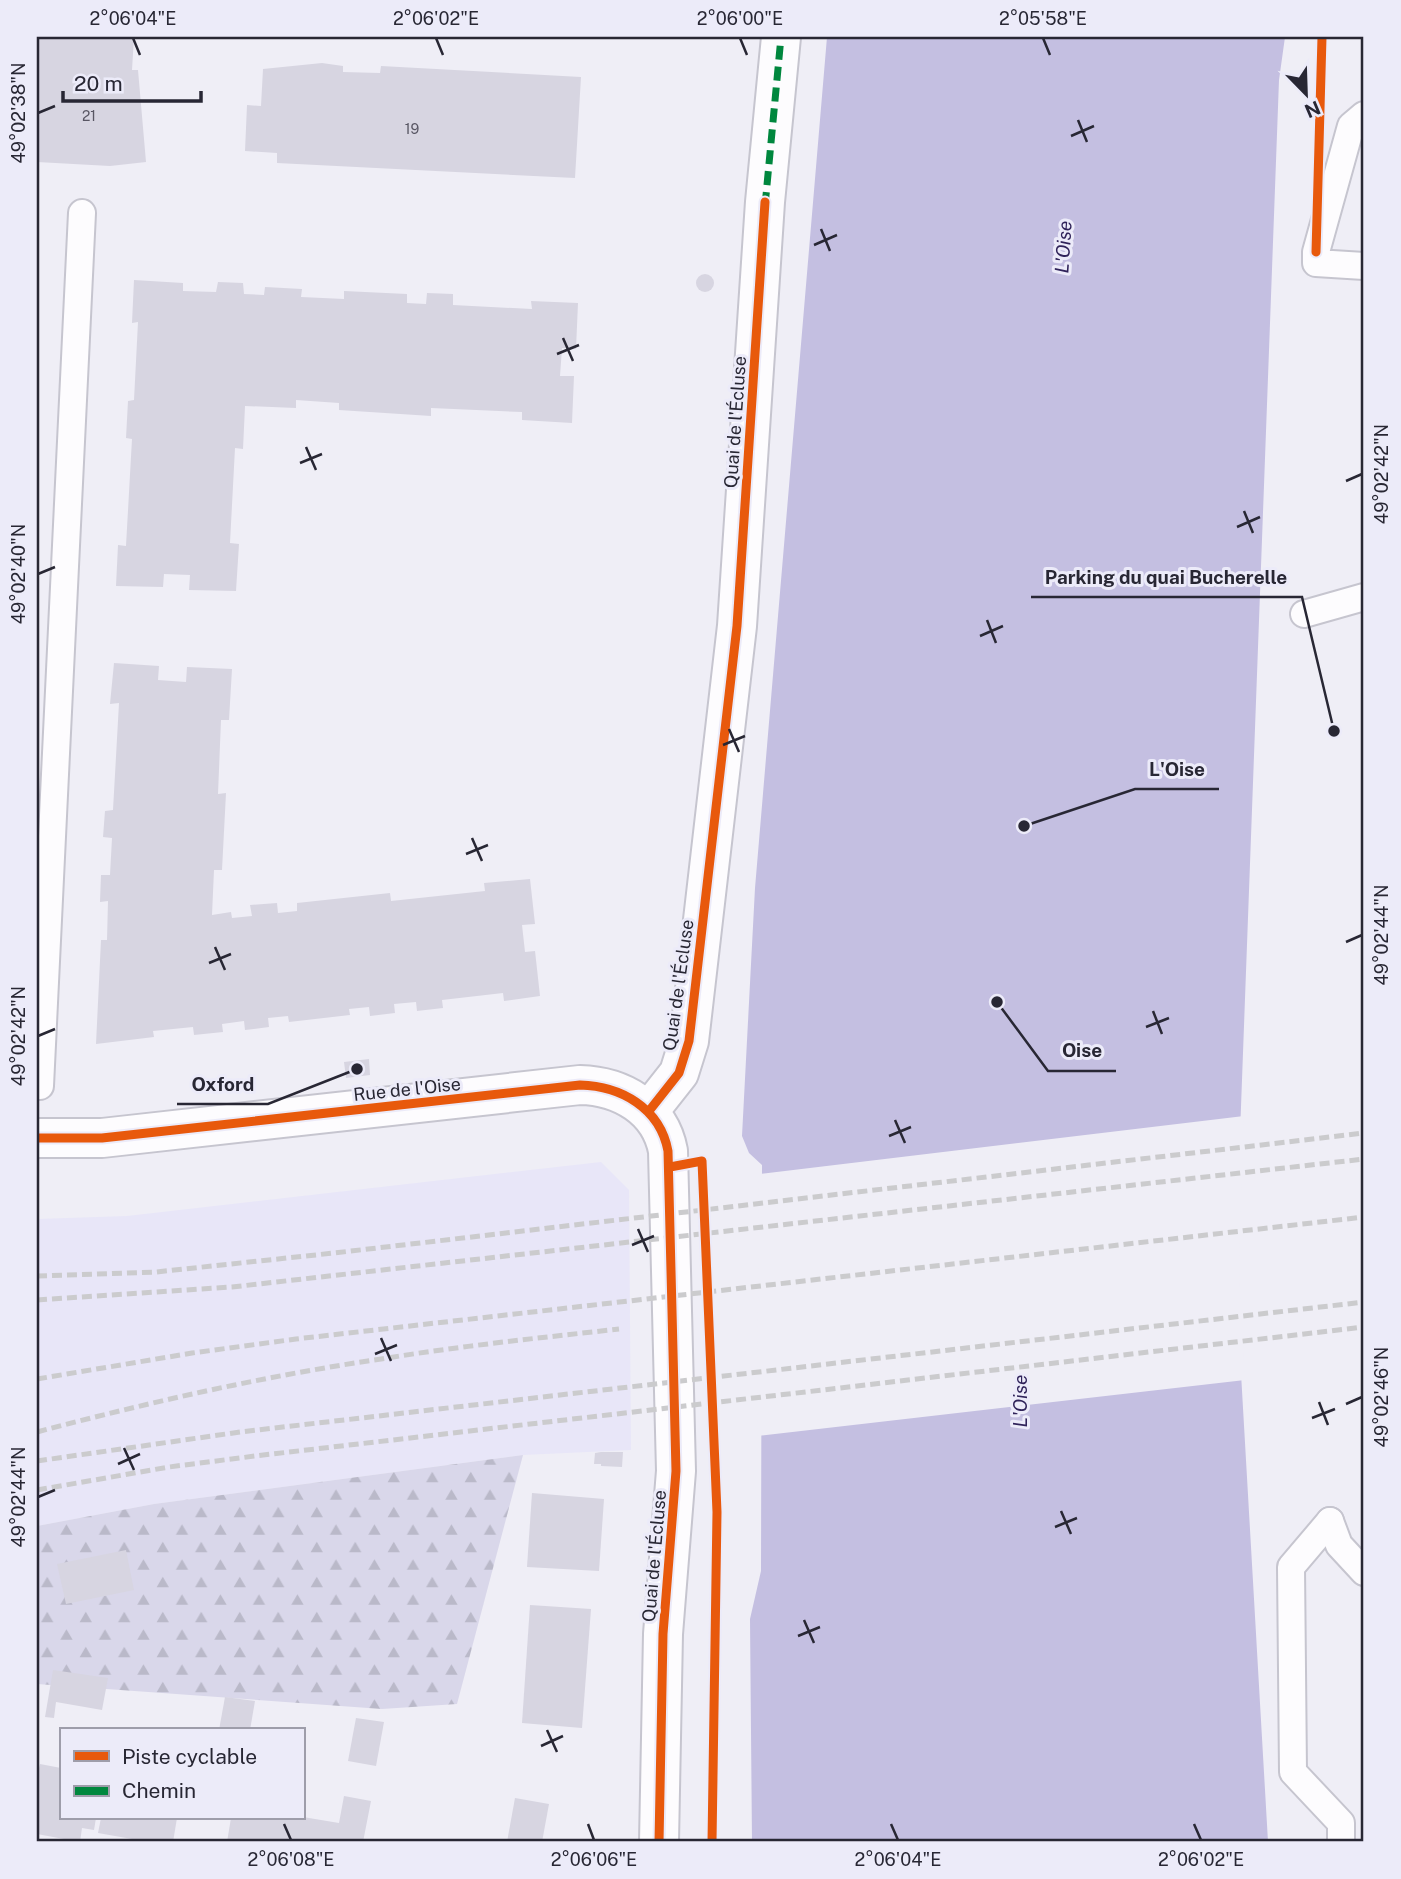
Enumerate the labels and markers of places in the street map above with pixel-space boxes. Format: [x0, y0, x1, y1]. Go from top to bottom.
callout: Parking du quai Bucherelle [1031, 557, 1302, 597]
callout: L'Oise [1135, 749, 1219, 789]
callout: Oise [1048, 1031, 1116, 1071]
callout: Oxford [177, 1064, 268, 1104]

